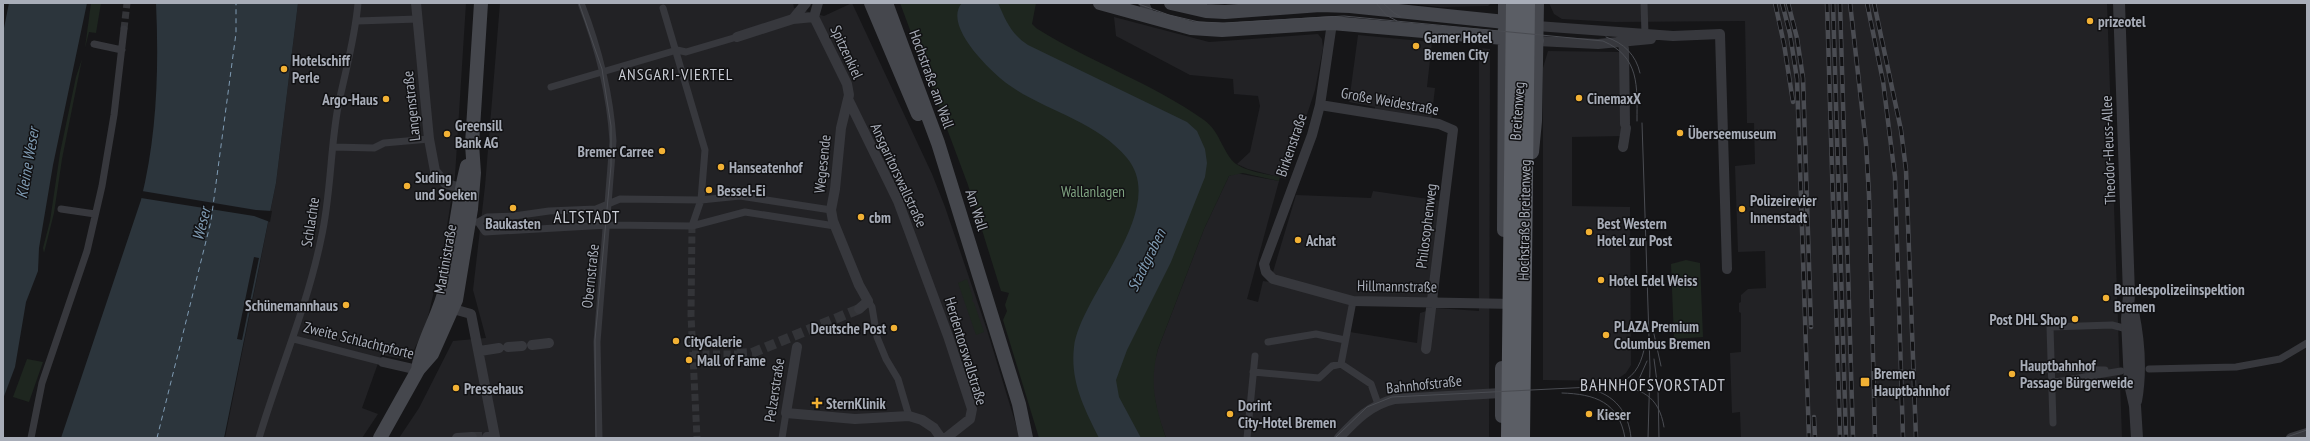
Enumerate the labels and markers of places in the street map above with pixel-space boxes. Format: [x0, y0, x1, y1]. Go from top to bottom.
place label: prizeotel [2098, 12, 2146, 31]
marker: prizeotel [2085, 16, 2095, 26]
place label: Garner Hotel Bremen City [1424, 28, 1492, 64]
marker: Garner Hotel Bremen City [1411, 41, 1421, 51]
place label: Hotelschiff Perle [292, 51, 351, 87]
marker: Hotelschiff Perle [279, 64, 289, 74]
place label: CinemaxX [1587, 89, 1641, 108]
place label: Argo-Haus [321, 90, 378, 109]
marker: CinemaxX [1574, 93, 1584, 103]
marker: Argo-Haus [381, 94, 391, 104]
place label: Greensill Bank AG [455, 116, 503, 152]
place label: Überseemuseum [1688, 124, 1776, 143]
marker: Überseemuseum [1675, 128, 1685, 138]
marker: Greensill Bank AG [442, 129, 452, 139]
place label: Bremer Carree [578, 142, 654, 161]
marker: Bremer Carree [657, 146, 667, 156]
place label: Hanseatenhof [729, 158, 804, 177]
marker: Hanseatenhof [716, 162, 726, 172]
place label: Suding und Soeken [415, 168, 477, 204]
marker: Suding und Soeken [402, 181, 412, 191]
place label: Bessel-Ei [717, 181, 766, 200]
marker: Bessel-Ei [704, 185, 714, 195]
place label: Polizeirevier Innenstadt [1750, 191, 1817, 227]
marker: Baukasten [508, 203, 518, 213]
marker: Polizeirevier Innenstadt [1737, 204, 1747, 214]
place label: cbm [869, 208, 891, 227]
marker: cbm [856, 212, 866, 222]
place label: Baukasten [485, 214, 541, 233]
place label: Best Western Hotel zur Post [1597, 214, 1673, 250]
marker: Best Western Hotel zur Post [1584, 227, 1594, 237]
place label: Achat [1305, 231, 1336, 250]
marker: Achat [1293, 235, 1303, 245]
place label: Hotel Edel Weiss [1609, 271, 1698, 290]
marker: Hotel Edel Weiss [1596, 275, 1606, 285]
place label: Bundespolizeiinspektion Bremen [2114, 280, 2245, 316]
marker: Bundespolizeiinspektion Bremen [2101, 293, 2111, 303]
place label: Schünemannhaus [245, 296, 338, 315]
marker: Schünemannhaus [341, 300, 351, 310]
place label: Post DHL Shop [1989, 310, 2067, 329]
marker: Post DHL Shop [2070, 314, 2080, 324]
place label: PLAZA Premium Columbus Bremen [1614, 317, 1711, 353]
place label: Deutsche Post [811, 319, 887, 338]
marker: Deutsche Post [889, 323, 899, 333]
marker: PLAZA Premium Columbus Bremen [1601, 330, 1611, 340]
place label: CityGalerie [684, 332, 742, 351]
marker: CityGalerie [671, 336, 681, 346]
place label: Mall of Fame [697, 351, 766, 370]
marker: Mall of Fame [684, 355, 694, 365]
place label: Hauptbahnhof Passage Bürgerweide [2020, 356, 2133, 392]
place label: Bremen Hauptbahnhof [1874, 364, 1951, 400]
marker: Hauptbahnhof Passage Bürgerweide [2007, 369, 2017, 379]
marker: Bremen Hauptbahnhof [1859, 376, 1871, 388]
place label: Pressehaus [464, 379, 523, 398]
marker: Pressehaus [451, 383, 461, 393]
place label: SternKlinik [826, 394, 886, 413]
place label: Dorint City-Hotel Bremen [1238, 396, 1336, 432]
marker: SternKlinik [811, 397, 823, 409]
place label: Kieser [1597, 405, 1631, 424]
marker: Dorint City-Hotel Bremen [1225, 409, 1235, 419]
marker: Kieser [1584, 409, 1594, 419]

